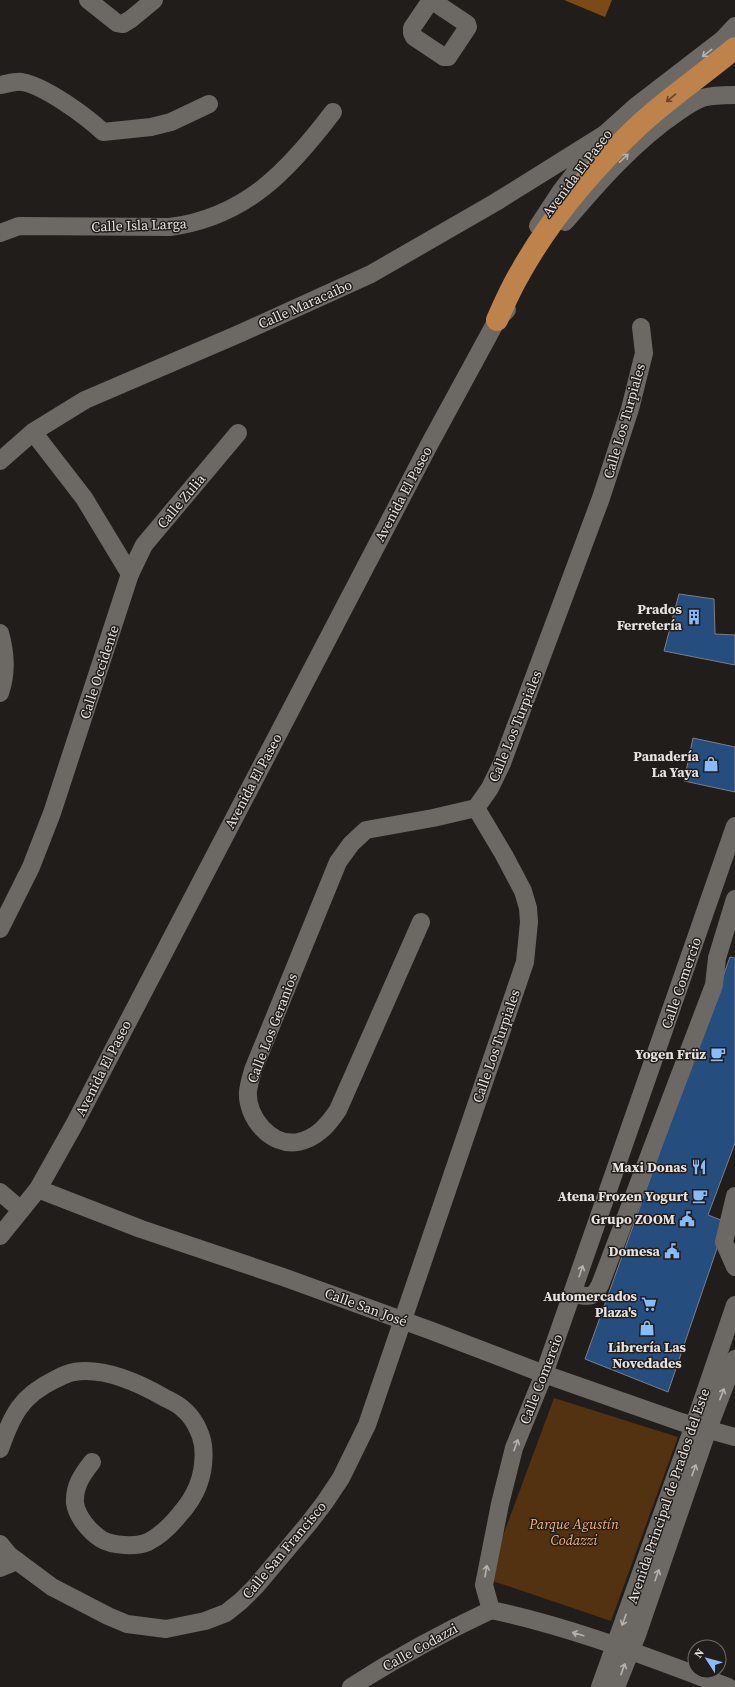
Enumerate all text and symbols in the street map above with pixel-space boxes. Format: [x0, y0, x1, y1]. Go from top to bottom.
one-way arrow [701, 49, 712, 57]
one-way arrow [666, 94, 677, 103]
street label: Avenida El Paseo [537, 125, 617, 221]
one-way arrow [619, 153, 629, 163]
street label: Calle Isla Larga [91, 213, 188, 237]
street label: Calle Maracaibo [255, 274, 355, 334]
street label: Calle Los Turpiales [598, 361, 650, 481]
street label: Avenida El Paseo [369, 443, 437, 545]
street label: Calle Zulia [152, 469, 210, 533]
place label: Prados Ferretería [617, 599, 683, 635]
building icon: Prados Ferretería [685, 608, 703, 626]
street label: Calle Occidente [74, 622, 124, 722]
street label: Calle Los Turpiales [483, 667, 547, 785]
street label: Avenida El Paseo [219, 730, 287, 832]
place label: Panadería La Yaya [633, 746, 700, 782]
shop icon: Panadería La Yaya [702, 755, 720, 773]
street label: Calle Comercio [656, 934, 706, 1031]
street label: Calle Los Geranios [242, 970, 302, 1086]
street label: Calle Los Turpiales [467, 987, 525, 1105]
street label: Avenida El Paseo [70, 1016, 136, 1119]
place label: Yogen Früz [635, 1044, 706, 1064]
cafe icon: Yogen Früz [709, 1045, 727, 1063]
place label: Maxi Donas [612, 1157, 688, 1177]
restaurant icon: Maxi Donas [690, 1158, 708, 1176]
place label: Atena Frozen Yogurt [558, 1186, 689, 1206]
cafe icon: Atena Frozen Yogurt [691, 1187, 709, 1205]
place label: Grupo ZOOM [591, 1209, 675, 1229]
public building icon: Grupo ZOOM [678, 1210, 696, 1228]
place label: Domesa [609, 1241, 661, 1261]
public building icon: Domesa [663, 1242, 681, 1260]
one-way arrow [577, 1265, 585, 1277]
street label: Calle San José [322, 1283, 410, 1331]
place label: Automercados Plaza's [543, 1286, 638, 1322]
supermarket icon: Automercados Plaza's [640, 1295, 658, 1313]
shop icon: Librería Las Novedades [638, 1319, 656, 1337]
street label: Calle Comercio [515, 1331, 568, 1427]
place label: Librería Las Novedades [608, 1337, 687, 1373]
street label: Avenida Principal de Prados del Este [622, 1386, 714, 1606]
one-way arrow [718, 1389, 726, 1401]
one-way arrow [512, 1439, 520, 1451]
one-way arrow [691, 1464, 698, 1477]
street label: Calle San Francisco [237, 1497, 331, 1603]
park label: Parque Agustín Codazzi [528, 1514, 619, 1550]
one-way arrow [483, 1565, 491, 1578]
one-way arrow [654, 1569, 661, 1582]
one-way arrow [620, 1614, 628, 1626]
street label: Calle Codazzi [379, 1618, 461, 1676]
one-way arrow [571, 1630, 584, 1637]
north arrow [687, 1639, 727, 1679]
text: N [691, 1646, 708, 1661]
one-way arrow [620, 1663, 627, 1676]

